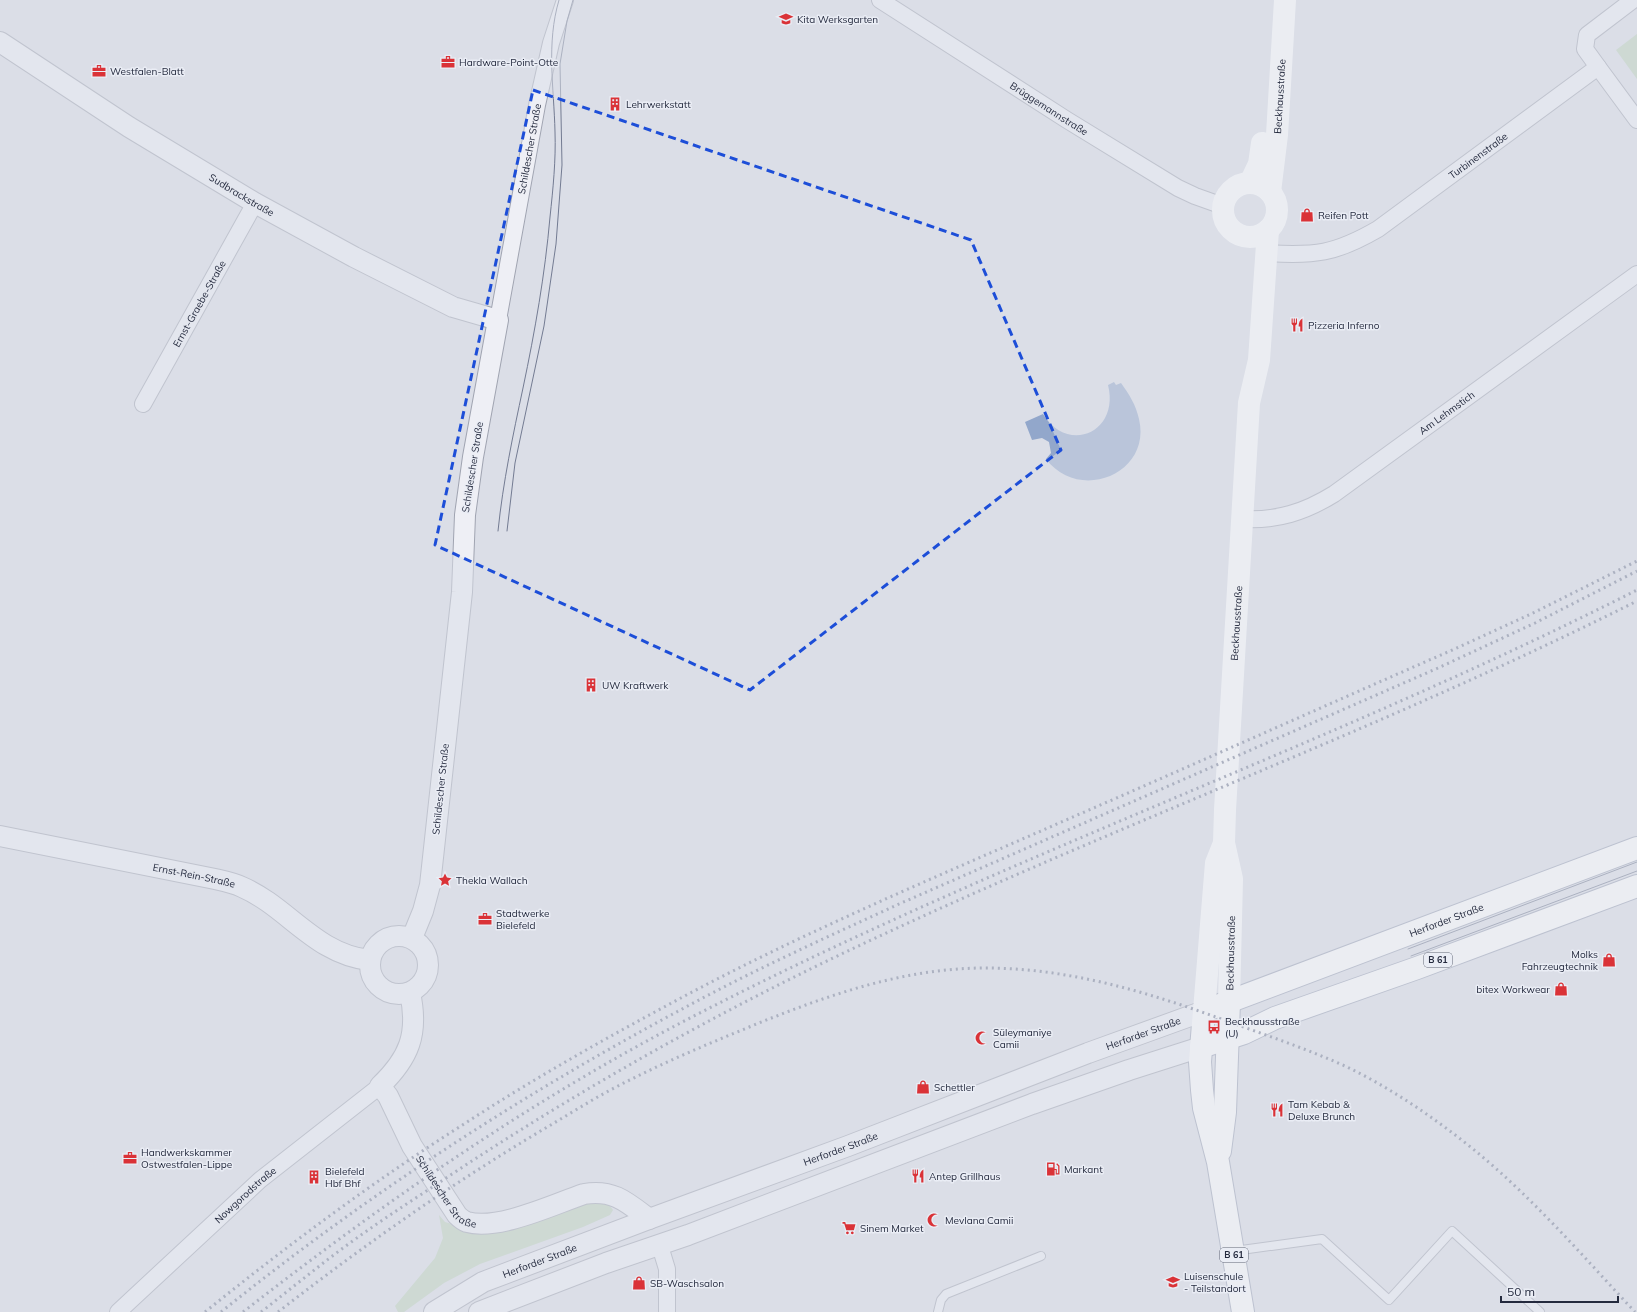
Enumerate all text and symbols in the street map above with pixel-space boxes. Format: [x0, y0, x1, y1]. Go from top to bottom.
school or university icon: Kita Werksgarten [778, 11, 794, 27]
place label: Kita Werksgarten [797, 13, 878, 26]
office icon: Hardware-Point-Otte [440, 54, 456, 70]
place label: Hardware-Point-Otte [459, 56, 558, 69]
street label: Beckhausstraße [1271, 59, 1288, 134]
office icon: Westfalen-Blatt [91, 63, 107, 79]
place label: Westfalen-Blatt [110, 65, 184, 78]
street label: Brüggemannstraße [1007, 79, 1090, 138]
building icon: Lehrwerkstatt [607, 96, 623, 112]
place label: Lehrwerkstatt [626, 98, 691, 111]
street label: Schildescher Straße [515, 103, 544, 195]
street label: Turbinenstraße [1446, 130, 1510, 182]
street label: Sudbrackstraße [207, 171, 276, 219]
shop icon: Reifen Pott [1299, 207, 1315, 223]
place label: Reifen Pott [1318, 209, 1369, 222]
street label: Ernst-Graebe-Straße [170, 258, 229, 349]
restaurant icon: Pizzeria Inferno [1289, 317, 1305, 333]
place label: Pizzeria Inferno [1308, 319, 1380, 332]
street label: Am Lehmstich [1416, 388, 1477, 437]
street label: Schildescher Straße [459, 421, 486, 513]
street label: Beckhausstraße [1228, 586, 1245, 661]
building icon: UW Kraftwerk [583, 677, 599, 693]
place label: UW Kraftwerk [602, 679, 669, 692]
street label: Schildescher Straße [429, 743, 452, 835]
street label: Ernst-Rein-Straße [152, 861, 237, 891]
place icon: Thekla Wallach [437, 872, 453, 888]
place label: Thekla Wallach [456, 874, 528, 887]
street label: Herforder Straße [1407, 900, 1485, 940]
place label: Stadtwerke Bielefeld [496, 907, 549, 932]
office icon: Stadtwerke Bielefeld [477, 911, 493, 927]
street label: Beckhausstraße [1223, 915, 1238, 991]
place label: Molks Fahrzeugtechnik [1522, 948, 1599, 973]
shop icon: Molks Fahrzeugtechnik [1601, 952, 1617, 968]
road number: B 61 [1424, 953, 1452, 967]
shop icon: bitex Workwear [1553, 981, 1569, 997]
place label: bitex Workwear [1476, 983, 1550, 996]
street label: Herforder Straße [1104, 1014, 1182, 1053]
place label: Beckhausstraße (U) [1225, 1015, 1300, 1040]
bus stop icon: Beckhausstraße (U) [1206, 1019, 1222, 1035]
place label: Süleymaniye Camii [993, 1026, 1052, 1051]
mosque icon: Süleymaniye Camii [974, 1030, 990, 1046]
shop icon: Schettler [915, 1079, 931, 1095]
place label: Schettler [934, 1081, 975, 1094]
place label: Tam Kebab & Deluxe Brunch [1288, 1098, 1355, 1123]
restaurant icon: Tam Kebab & Deluxe Brunch [1269, 1102, 1285, 1118]
street label: Herforder Straße [802, 1129, 880, 1169]
place label: Handwerkskammer Ostwestfalen-Lippe [141, 1146, 232, 1171]
office icon: Handwerkskammer Ostwestfalen-Lippe [122, 1150, 138, 1166]
street label: Schildescher Straße [413, 1153, 477, 1231]
fuel station icon: Markant [1045, 1161, 1061, 1177]
place label: Markant [1064, 1163, 1103, 1176]
street label: Nowgorodstraße [212, 1164, 279, 1226]
place label: Bielefeld Hbf Bhf [325, 1165, 365, 1190]
restaurant icon: Antep Grillhaus [910, 1168, 926, 1184]
building icon: Bielefeld Hbf Bhf [306, 1169, 322, 1185]
place label: Antep Grillhaus [929, 1170, 1000, 1183]
mosque icon: Mevlana Camii [926, 1212, 942, 1228]
place label: Mevlana Camii [945, 1214, 1013, 1227]
supermarket icon: Sinem Market [841, 1220, 857, 1236]
place label: Sinem Market [860, 1222, 924, 1235]
street label: Herforder Straße [501, 1241, 579, 1281]
road number: B 61 [1220, 1248, 1248, 1262]
place label: Luisenschule - Teilstandort [1184, 1270, 1246, 1295]
school or university icon: Luisenschule - Teilstandort [1165, 1274, 1181, 1290]
shop icon: SB-Waschsalon [631, 1275, 647, 1291]
place label: SB-Waschsalon [650, 1277, 724, 1290]
scale bar [1501, 1278, 1618, 1304]
text: 50 m [1507, 1284, 1535, 1299]

